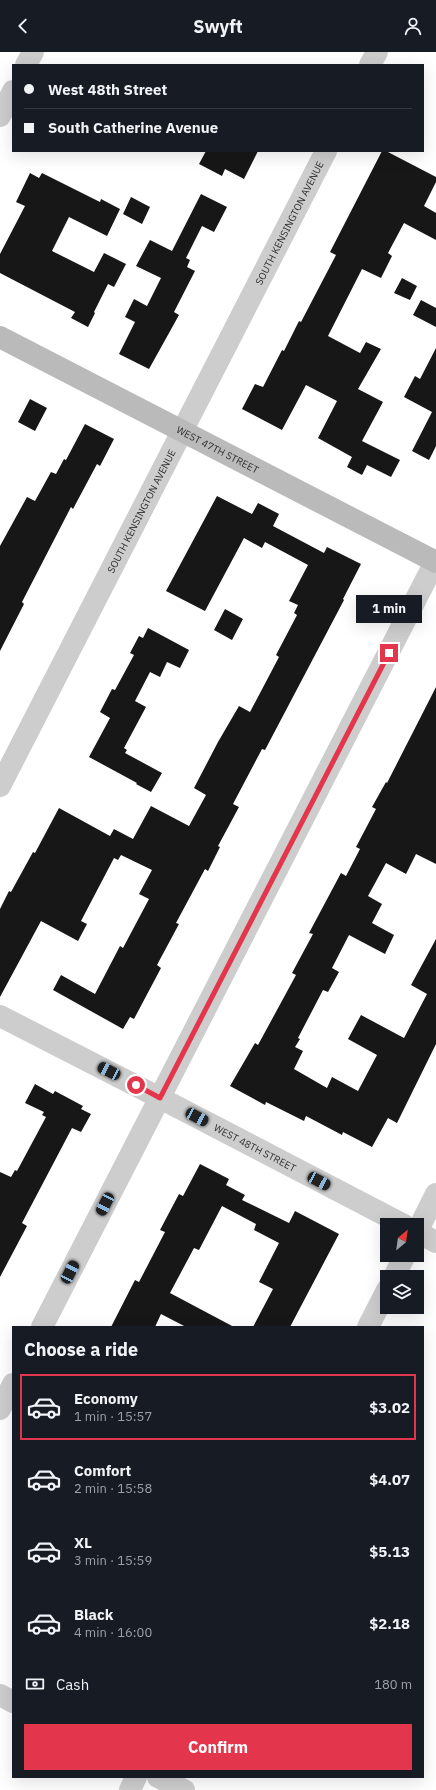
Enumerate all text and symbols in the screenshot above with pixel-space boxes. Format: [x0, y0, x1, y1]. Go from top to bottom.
icon: back [12, 15, 34, 37]
text: Swyft [193, 15, 243, 38]
icon: person [402, 15, 424, 37]
text: West 48th Street [48, 80, 167, 99]
text: South Catherine Avenue [48, 118, 218, 137]
street label: SOUTH KENSINGTON AVENUE [252, 159, 327, 287]
street label: WEST 47TH STREET [174, 423, 261, 477]
street label: SOUTH KENSINGTON AVENUE [104, 447, 179, 575]
callout: 1 min [356, 595, 422, 623]
text: 1 min [372, 600, 406, 617]
route end [380, 644, 398, 662]
car [96, 1060, 122, 1082]
route start [127, 1076, 145, 1094]
car [184, 1106, 210, 1128]
street label: WEST 48TH STREET [212, 1121, 298, 1175]
car [306, 1170, 332, 1192]
car [94, 1191, 116, 1217]
north arrow [380, 1218, 424, 1262]
map controls [380, 1218, 424, 1314]
car [59, 1259, 81, 1285]
button: layers [380, 1270, 424, 1314]
text: Choose a ride [24, 1338, 138, 1361]
icon: car [26, 1389, 62, 1425]
text: Economy [74, 1389, 138, 1408]
text: $3.02 [369, 1398, 410, 1417]
text: 1 min · 15:57 [74, 1408, 152, 1425]
icon: car [26, 1461, 62, 1497]
text: Comfort [74, 1461, 131, 1480]
text: $4.07 [369, 1470, 410, 1489]
text: 2 min · 15:58 [74, 1480, 152, 1497]
icon: car [26, 1533, 62, 1569]
text: XL [74, 1533, 92, 1552]
text: $5.13 [369, 1542, 410, 1561]
text: 3 min · 15:59 [74, 1552, 152, 1569]
icon: car [26, 1605, 62, 1641]
text: Black [74, 1605, 114, 1624]
text: $2.18 [369, 1614, 410, 1633]
text: 4 min · 16:00 [74, 1624, 152, 1641]
icon: cash [24, 1673, 46, 1695]
text: Cash [56, 1675, 89, 1694]
text: 180 m [374, 1676, 412, 1693]
button: Confirm [24, 1724, 412, 1770]

